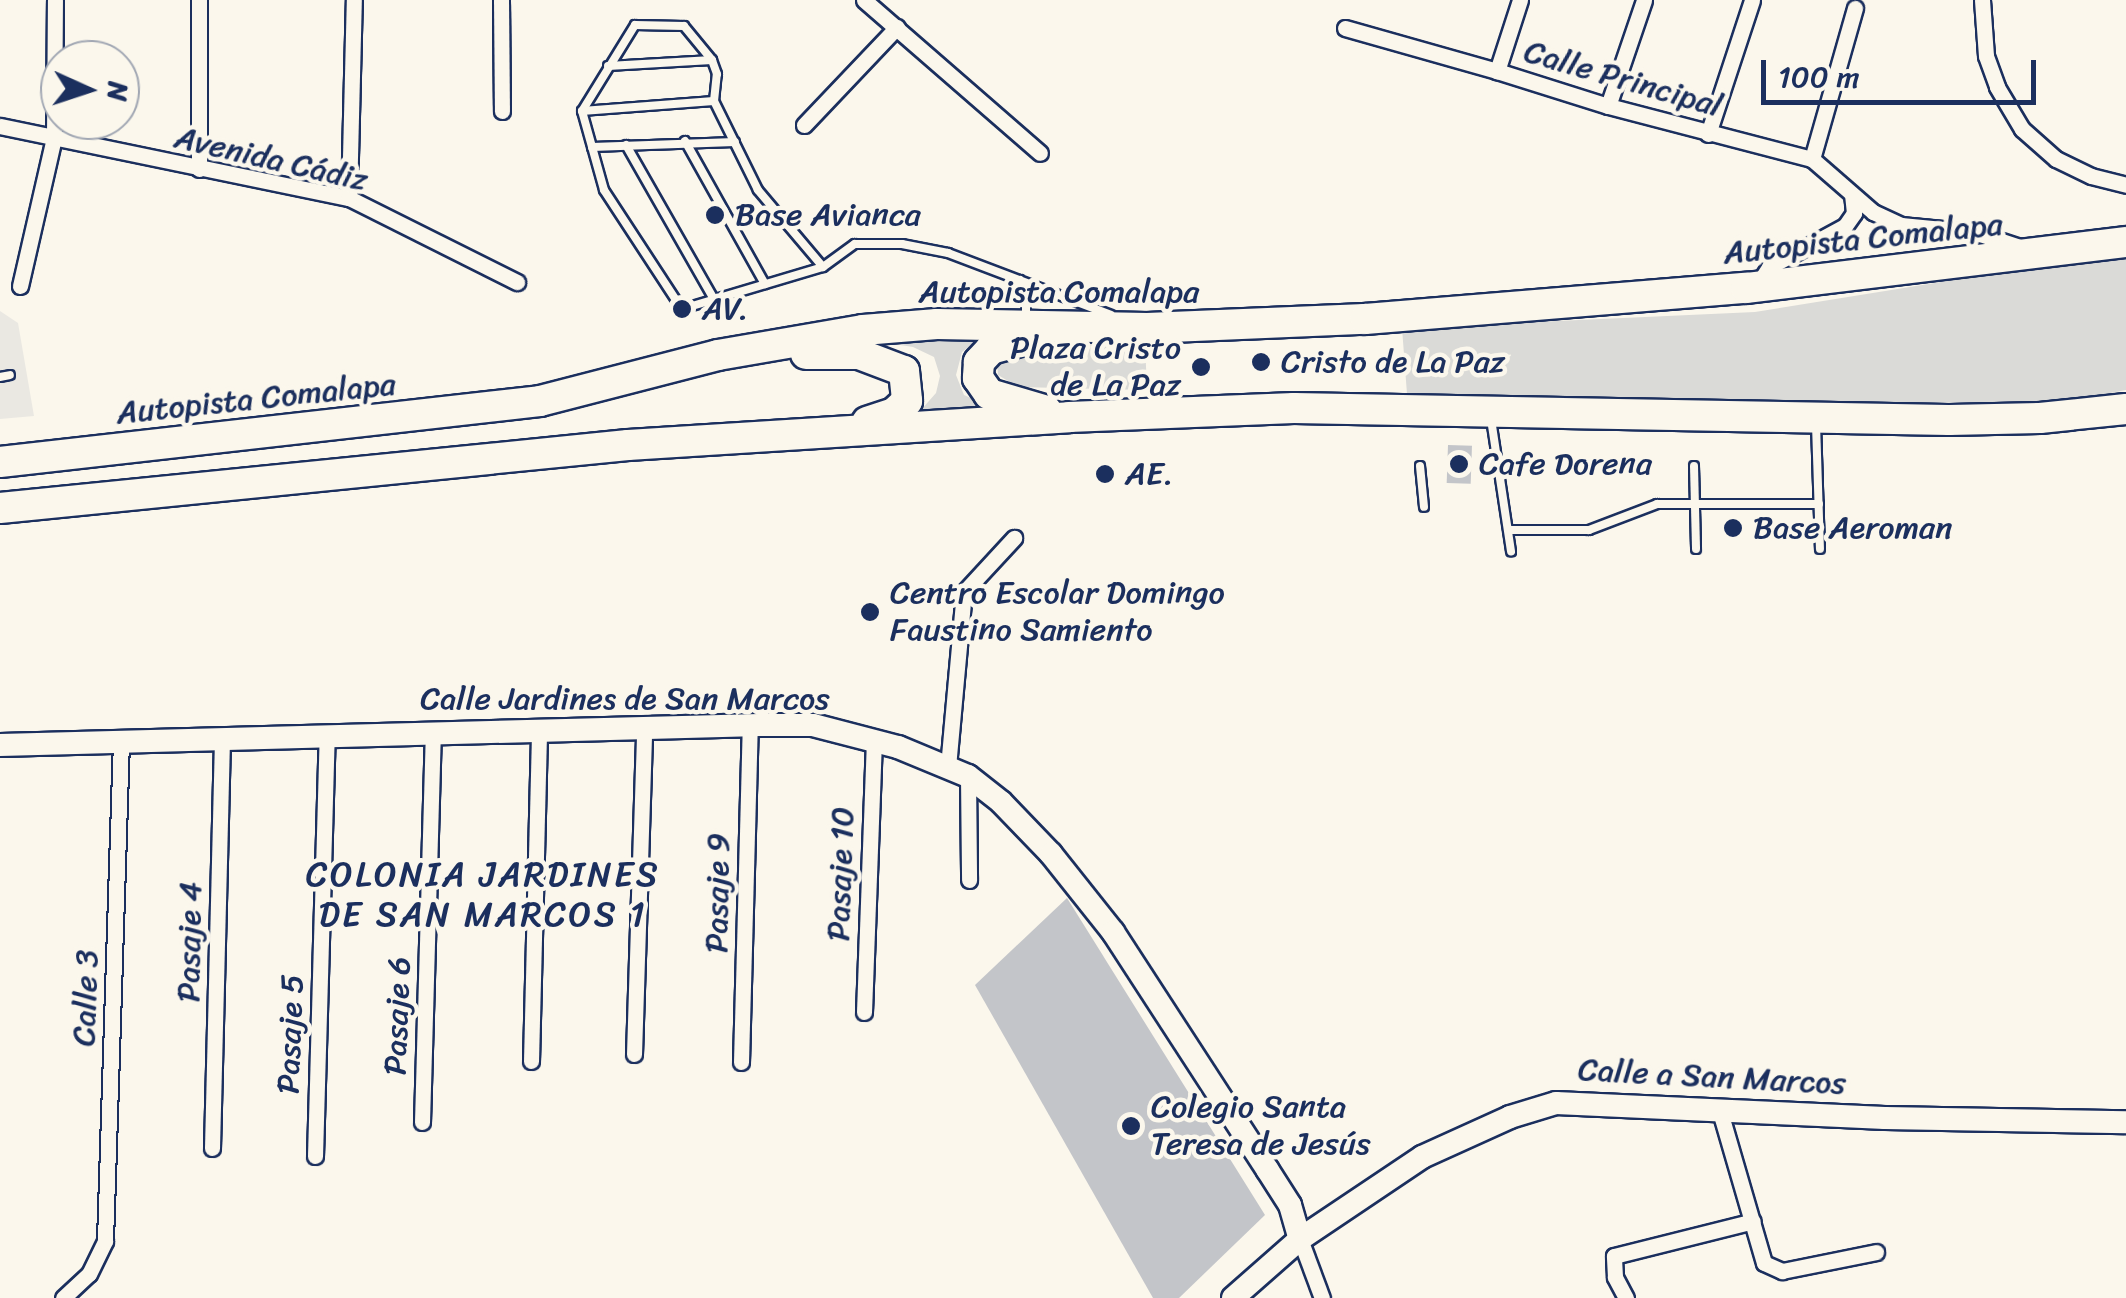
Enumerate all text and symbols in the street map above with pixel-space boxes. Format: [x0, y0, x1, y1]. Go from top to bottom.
street label: Calle Principal [1519, 32, 1727, 126]
north arrow [40, 40, 140, 140]
scale bar [1766, 40, 2041, 102]
text: 100 m [1778, 50, 1860, 104]
text: N [93, 81, 143, 102]
street label: Avenida Cádiz [171, 118, 371, 200]
place label: Base Avianca [735, 196, 921, 234]
marker: Base Avianca [704, 204, 726, 226]
street label: Autopista Comalapa [1721, 205, 2005, 273]
street label: Autopista Comalapa [919, 273, 1199, 311]
place label: AV. [702, 290, 748, 328]
marker: AV. [671, 298, 693, 320]
place label: Plaza Cristo de La Paz [1011, 330, 1181, 405]
place label: Cristo de La Paz [1281, 343, 1507, 381]
marker: Cristo de La Paz [1250, 351, 1272, 373]
marker: Plaza Cristo de La Paz [1190, 356, 1212, 378]
street label: Autopista Comalapa [114, 365, 398, 433]
place label: Cafe Dorena [1479, 445, 1652, 483]
marker: Cafe Dorena [1448, 453, 1470, 475]
place label: AE. [1125, 455, 1173, 493]
marker: AE. [1094, 463, 1116, 485]
place label: Base Aeroman [1753, 509, 1954, 547]
marker: Base Aeroman [1722, 517, 1744, 539]
place label: Centro Escolar Domingo Faustino Samiento [890, 575, 1225, 650]
marker: Centro Escolar Domingo Faustino Samiento [859, 601, 881, 623]
street label: Calle Jardines de San Marcos [421, 680, 829, 718]
street label: Pasaje 10 [819, 806, 863, 942]
street label: Pasaje 9 [698, 833, 738, 953]
district label: COLONIA JARDINES DE SAN MARCOS 1 [309, 853, 657, 935]
street label: Pasaje 4 [170, 881, 210, 1003]
street label: Calle 3 [65, 949, 107, 1047]
street label: Pasaje 6 [377, 956, 419, 1076]
street label: Pasaje 5 [270, 973, 312, 1095]
street label: Calle a San Marcos [1578, 1051, 1846, 1103]
place label: Colegio Santa Teresa de Jesús [1151, 1089, 1371, 1164]
marker: Colegio Santa Teresa de Jesús [1120, 1115, 1142, 1137]

